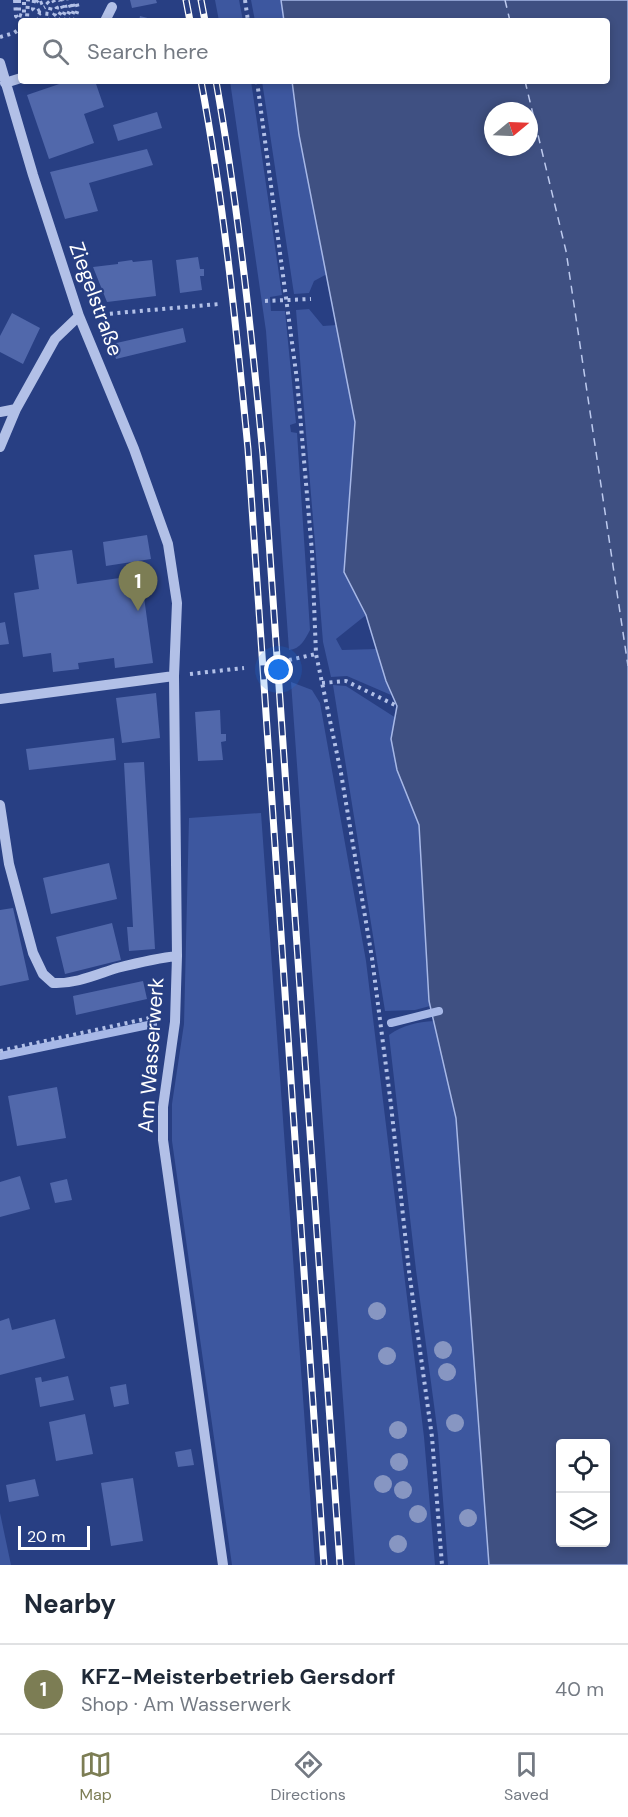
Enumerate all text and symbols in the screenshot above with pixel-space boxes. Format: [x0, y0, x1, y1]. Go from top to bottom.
search box [18, 18, 610, 84]
icon: search [39, 35, 72, 68]
text: Search here [87, 37, 208, 66]
north arrow [484, 102, 538, 156]
street label: Ziegelstraße [62, 238, 130, 360]
pin: 1 [118, 562, 158, 611]
your location [264, 655, 293, 684]
street label: Am Wasserwerk [132, 976, 170, 1134]
map controls [556, 1439, 610, 1547]
button: locate [556, 1439, 610, 1493]
button: layers [556, 1493, 610, 1547]
scale bar [18, 1523, 90, 1550]
text: 20 m [27, 1526, 66, 1547]
text: Nearby [24, 1587, 116, 1621]
text: KFZ-Meisterbetrieb Gersdorf [81, 1662, 396, 1691]
text: 1 [40, 1676, 47, 1702]
text: 40 m [555, 1676, 604, 1702]
text: Shop · Am Wasserwerk [81, 1691, 291, 1717]
tab: Map [79, 1748, 112, 1805]
tab: Directions [270, 1748, 346, 1805]
tab: Saved [504, 1748, 549, 1805]

